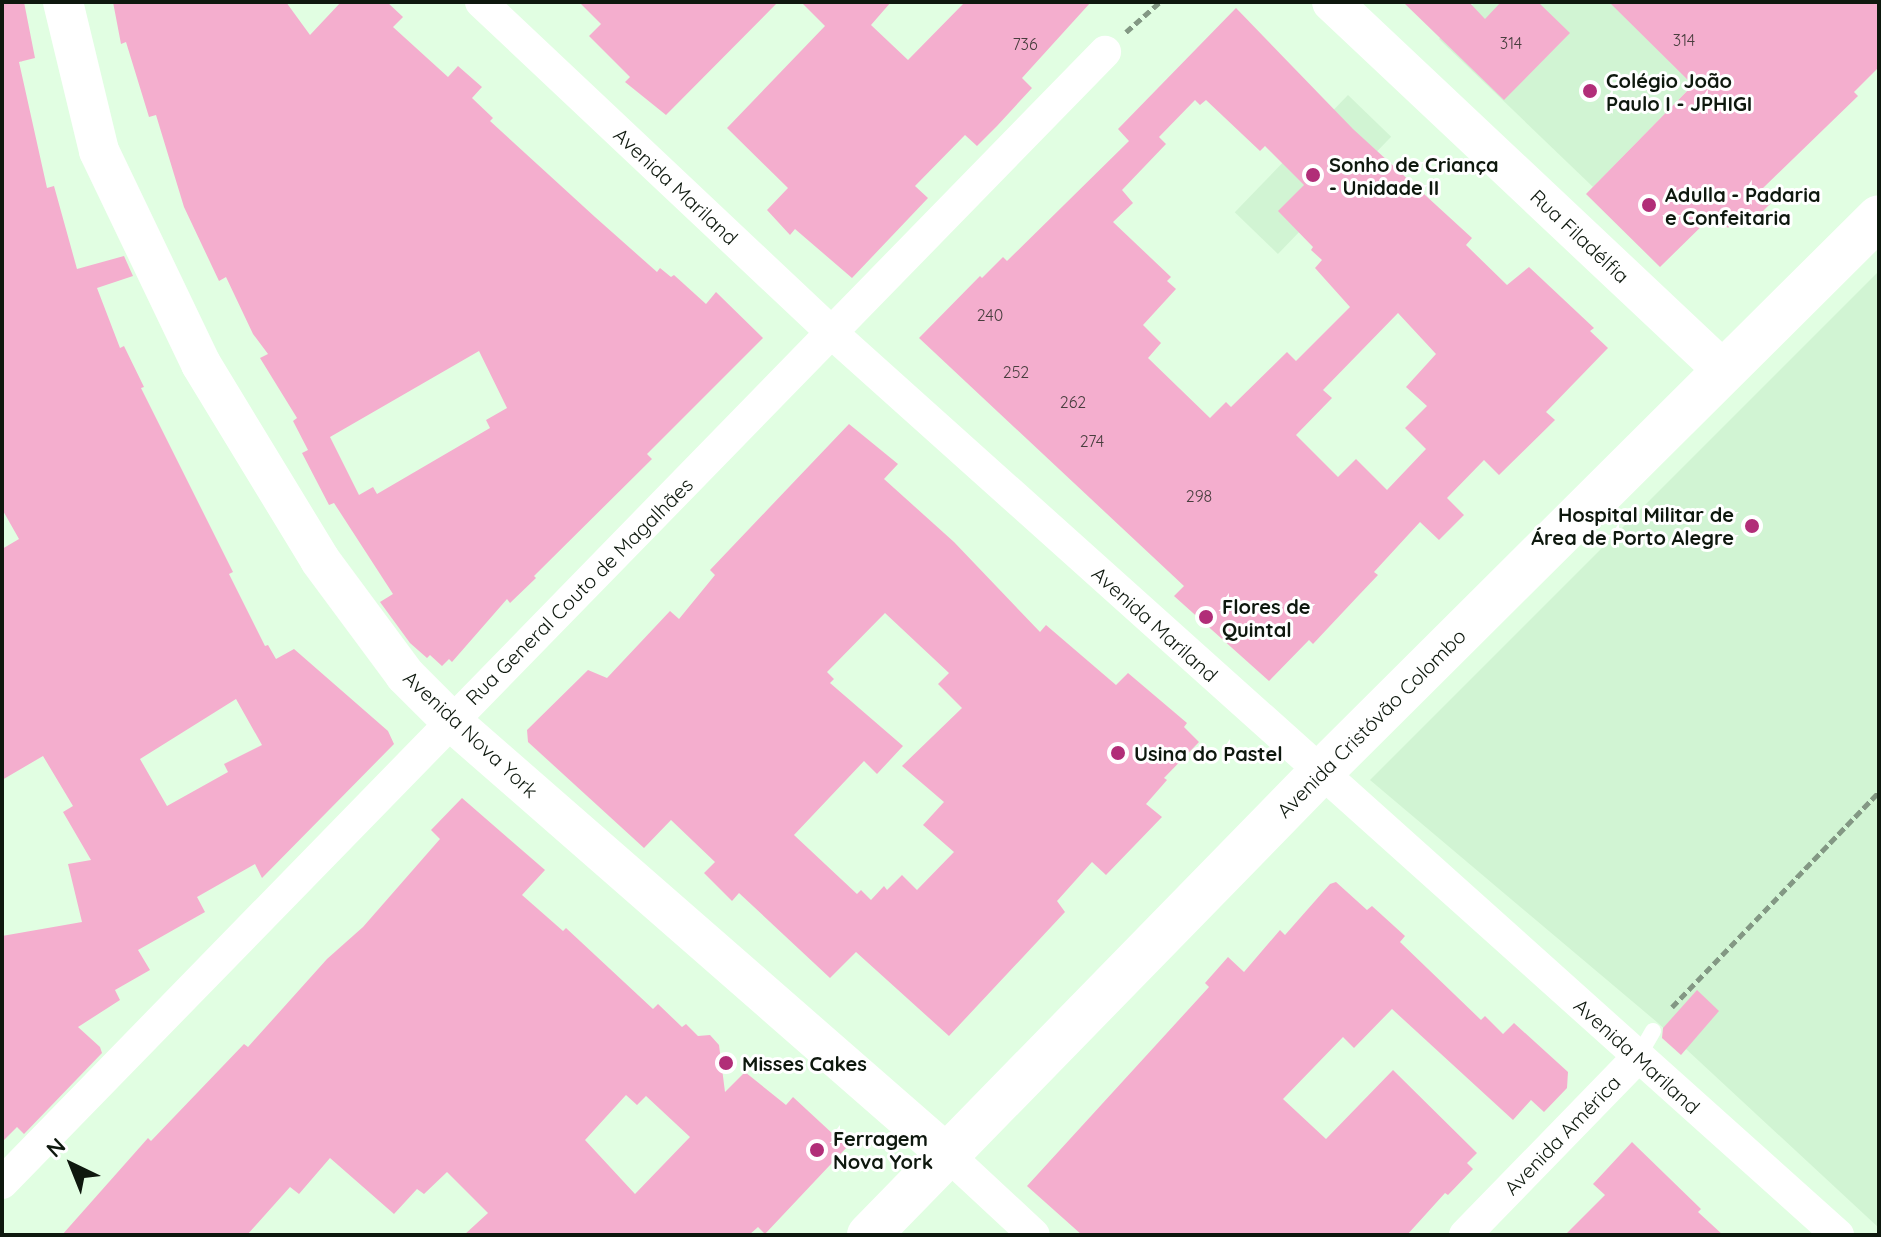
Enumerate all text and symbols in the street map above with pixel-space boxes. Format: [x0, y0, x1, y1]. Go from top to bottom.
house number: 314 [1673, 30, 1695, 50]
house number: 314 [1500, 33, 1522, 53]
house number: 736 [1012, 34, 1038, 54]
place label: Colégio João Paulo I - JPHIGI [1606, 68, 1752, 115]
marker: Colégio João Paulo I - JPHIGI [1581, 82, 1599, 100]
street label: Avenida Mariland [609, 122, 743, 250]
place label: Sonho de Criança - Unidade II [1329, 152, 1498, 199]
marker: Sonho de Criança - Unidade II [1304, 166, 1322, 184]
place label: Adulla - Padaria e Confeitaria [1665, 182, 1820, 229]
street label: Rua Filadélfia [1526, 184, 1634, 288]
marker: Adulla - Padaria e Confeitaria [1640, 196, 1658, 214]
house number: 240 [977, 305, 1003, 325]
house number: 252 [1003, 362, 1029, 382]
house number: 262 [1060, 392, 1086, 412]
house number: 274 [1080, 431, 1104, 451]
street label: Rua General Couto de Magalhães [460, 472, 698, 710]
house number: 298 [1186, 486, 1212, 506]
place label: Hospital Militar de Área de Porto Alegre [1531, 502, 1734, 549]
marker: Hospital Militar de Área de Porto Alegre [1741, 515, 1763, 537]
street label: Avenida Mariland [1087, 561, 1223, 687]
place label: Flores de Quintal [1222, 594, 1311, 641]
marker: Flores de Quintal [1197, 608, 1215, 626]
street label: Avenida Cristóvão Colombo [1272, 624, 1470, 822]
street label: Avenida Nova York [399, 665, 543, 803]
place label: Usina do Pastel [1134, 741, 1283, 765]
marker: Usina do Pastel [1109, 744, 1127, 762]
street label: Avenida Mariland [1569, 993, 1705, 1119]
place label: Misses Cakes [742, 1051, 867, 1075]
marker: Misses Cakes [717, 1054, 735, 1072]
street label: Avenida América [1499, 1070, 1625, 1200]
north arrow [32, 1125, 112, 1205]
place label: Ferragem Nova York [833, 1126, 933, 1173]
text: N [40, 1132, 71, 1163]
marker: Ferragem Nova York [808, 1141, 826, 1159]

